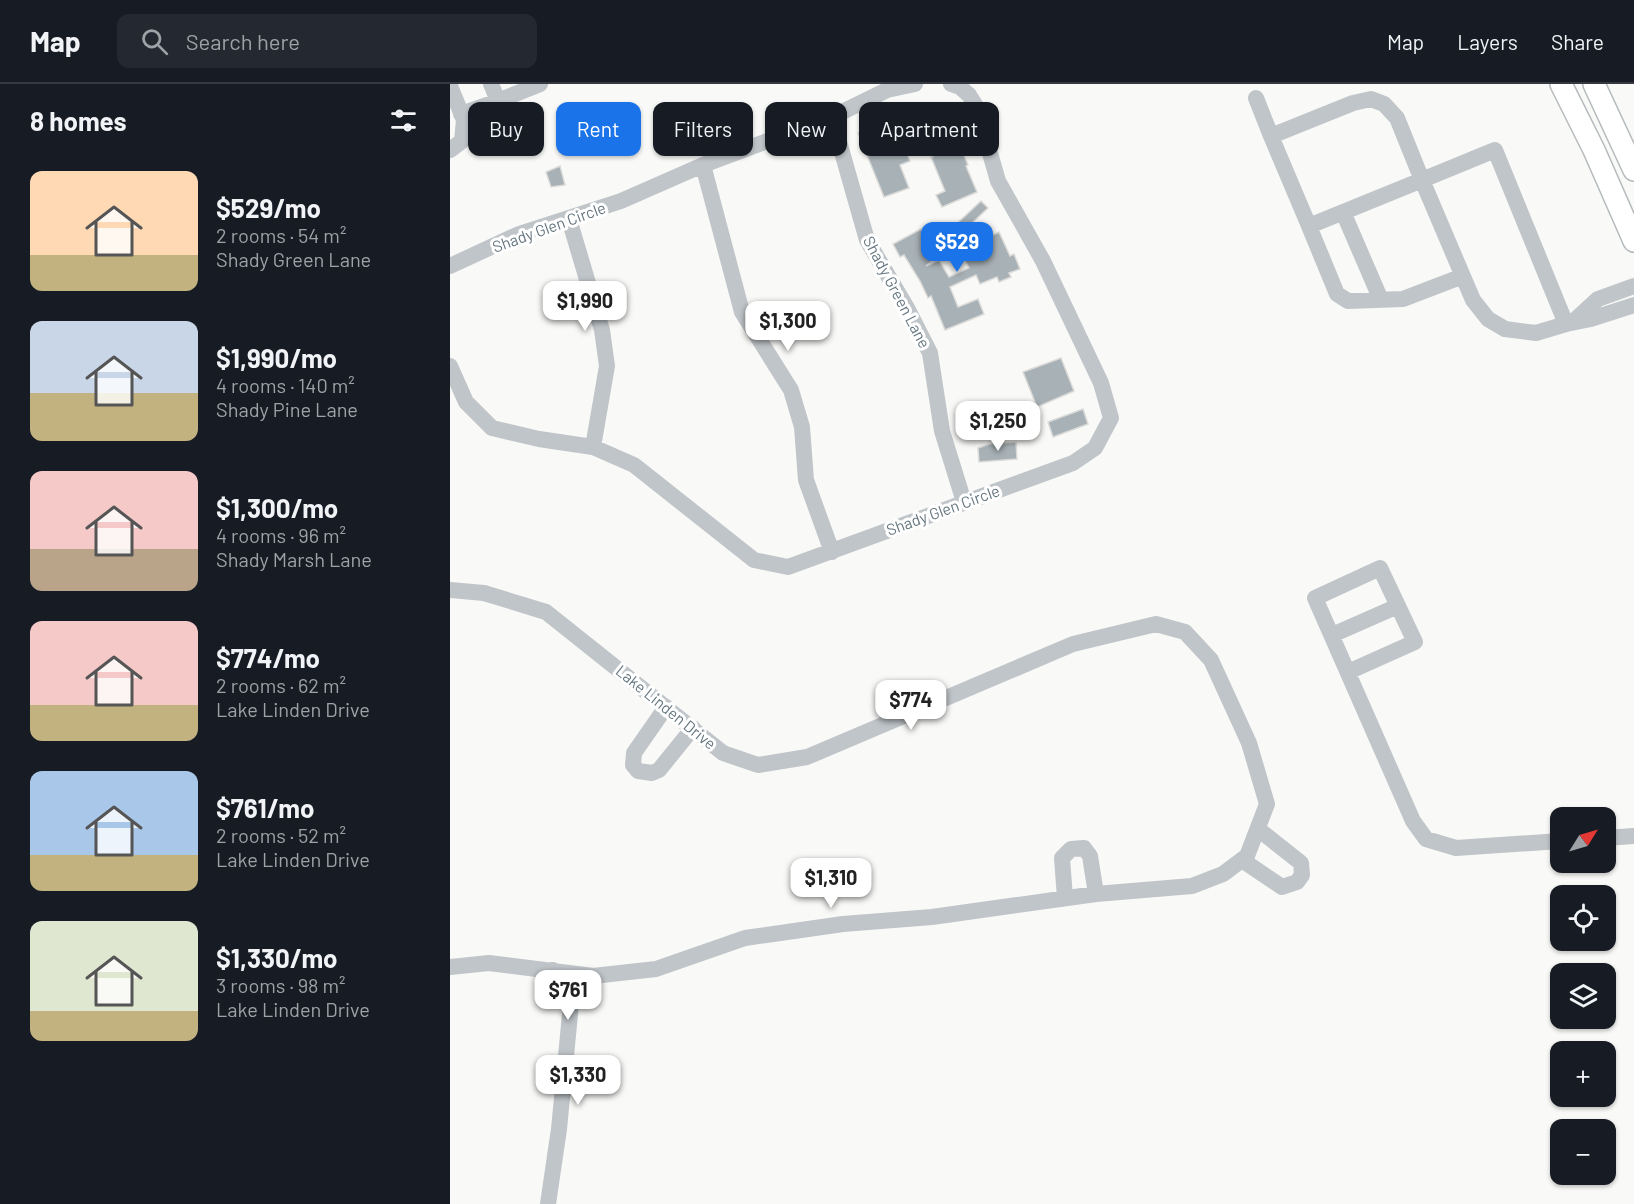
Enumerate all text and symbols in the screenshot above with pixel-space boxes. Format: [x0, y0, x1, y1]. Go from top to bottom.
search box [117, 14, 537, 68]
text: Map [30, 24, 81, 58]
icon: search [138, 25, 171, 58]
text: Search here [186, 28, 300, 54]
text: Map [1387, 29, 1424, 54]
text: Layers [1457, 29, 1518, 54]
text: Share [1551, 29, 1604, 54]
chip: Buy [468, 102, 544, 156]
chip: Rent [556, 102, 641, 156]
chip: Filters [653, 102, 753, 156]
chip: New [765, 102, 847, 156]
chip: Apartment [859, 102, 999, 156]
icon: filters [387, 104, 420, 137]
text: 8 homes [30, 105, 127, 136]
text: $529/mo [216, 192, 321, 223]
icon: home [78, 195, 150, 267]
street label: Shady Glen Circle [489, 197, 608, 256]
pin: $529 [921, 222, 993, 273]
text: 2 rooms · 54 m² [216, 223, 346, 247]
text: $529 [935, 229, 979, 253]
street label: Shady Green Lane [860, 232, 935, 351]
text: Shady Green Lane [216, 247, 371, 271]
pin: $1,990 [536, 281, 634, 332]
text: $1,990 [557, 288, 613, 312]
pin: $1,300 [739, 301, 837, 352]
text: $1,300 [759, 308, 817, 332]
text: $1,990/mo [216, 342, 337, 373]
icon: home [78, 345, 150, 417]
text: 4 rooms · 140 m² [216, 373, 355, 397]
text: Shady Pine Lane [216, 397, 358, 421]
pin: $1,250 [949, 401, 1047, 452]
text: $1,250 [969, 408, 1027, 432]
street label: Shady Glen Circle [883, 480, 1002, 539]
text: $1,300/mo [216, 492, 338, 523]
icon: home [78, 495, 150, 567]
text: 4 rooms · 96 m² [216, 523, 346, 547]
text: Shady Marsh Lane [216, 547, 372, 571]
text: $774/mo [216, 642, 320, 673]
icon: home [78, 645, 150, 717]
street label: Lake Linden Drive [612, 660, 720, 753]
text: 2 rooms · 62 m² [216, 673, 346, 697]
pin: $774 [875, 680, 947, 731]
text: $774 [889, 687, 933, 711]
text: Lake Linden Drive [216, 697, 370, 721]
text: $761/mo [216, 792, 314, 823]
icon: home [78, 795, 150, 867]
north arrow [1550, 807, 1616, 873]
map controls [1550, 807, 1616, 1185]
text: 2 rooms · 52 m² [216, 823, 346, 847]
text: Lake Linden Drive [216, 847, 370, 871]
pin: $1,310 [782, 858, 880, 909]
text: $1,310 [804, 865, 858, 889]
button: locate [1550, 885, 1616, 951]
text: $1,330/mo [216, 942, 338, 973]
icon: home [78, 945, 150, 1017]
button: layers [1550, 963, 1616, 1029]
pin: $761 [532, 970, 604, 1021]
text: 3 rooms · 98 m² [216, 973, 346, 997]
text: $761 [548, 977, 588, 1001]
text: Lake Linden Drive [216, 997, 370, 1021]
button: + [1550, 1041, 1616, 1107]
pin: $1,330 [529, 1055, 627, 1106]
text: $1,330 [550, 1062, 606, 1086]
button: − [1550, 1119, 1616, 1185]

